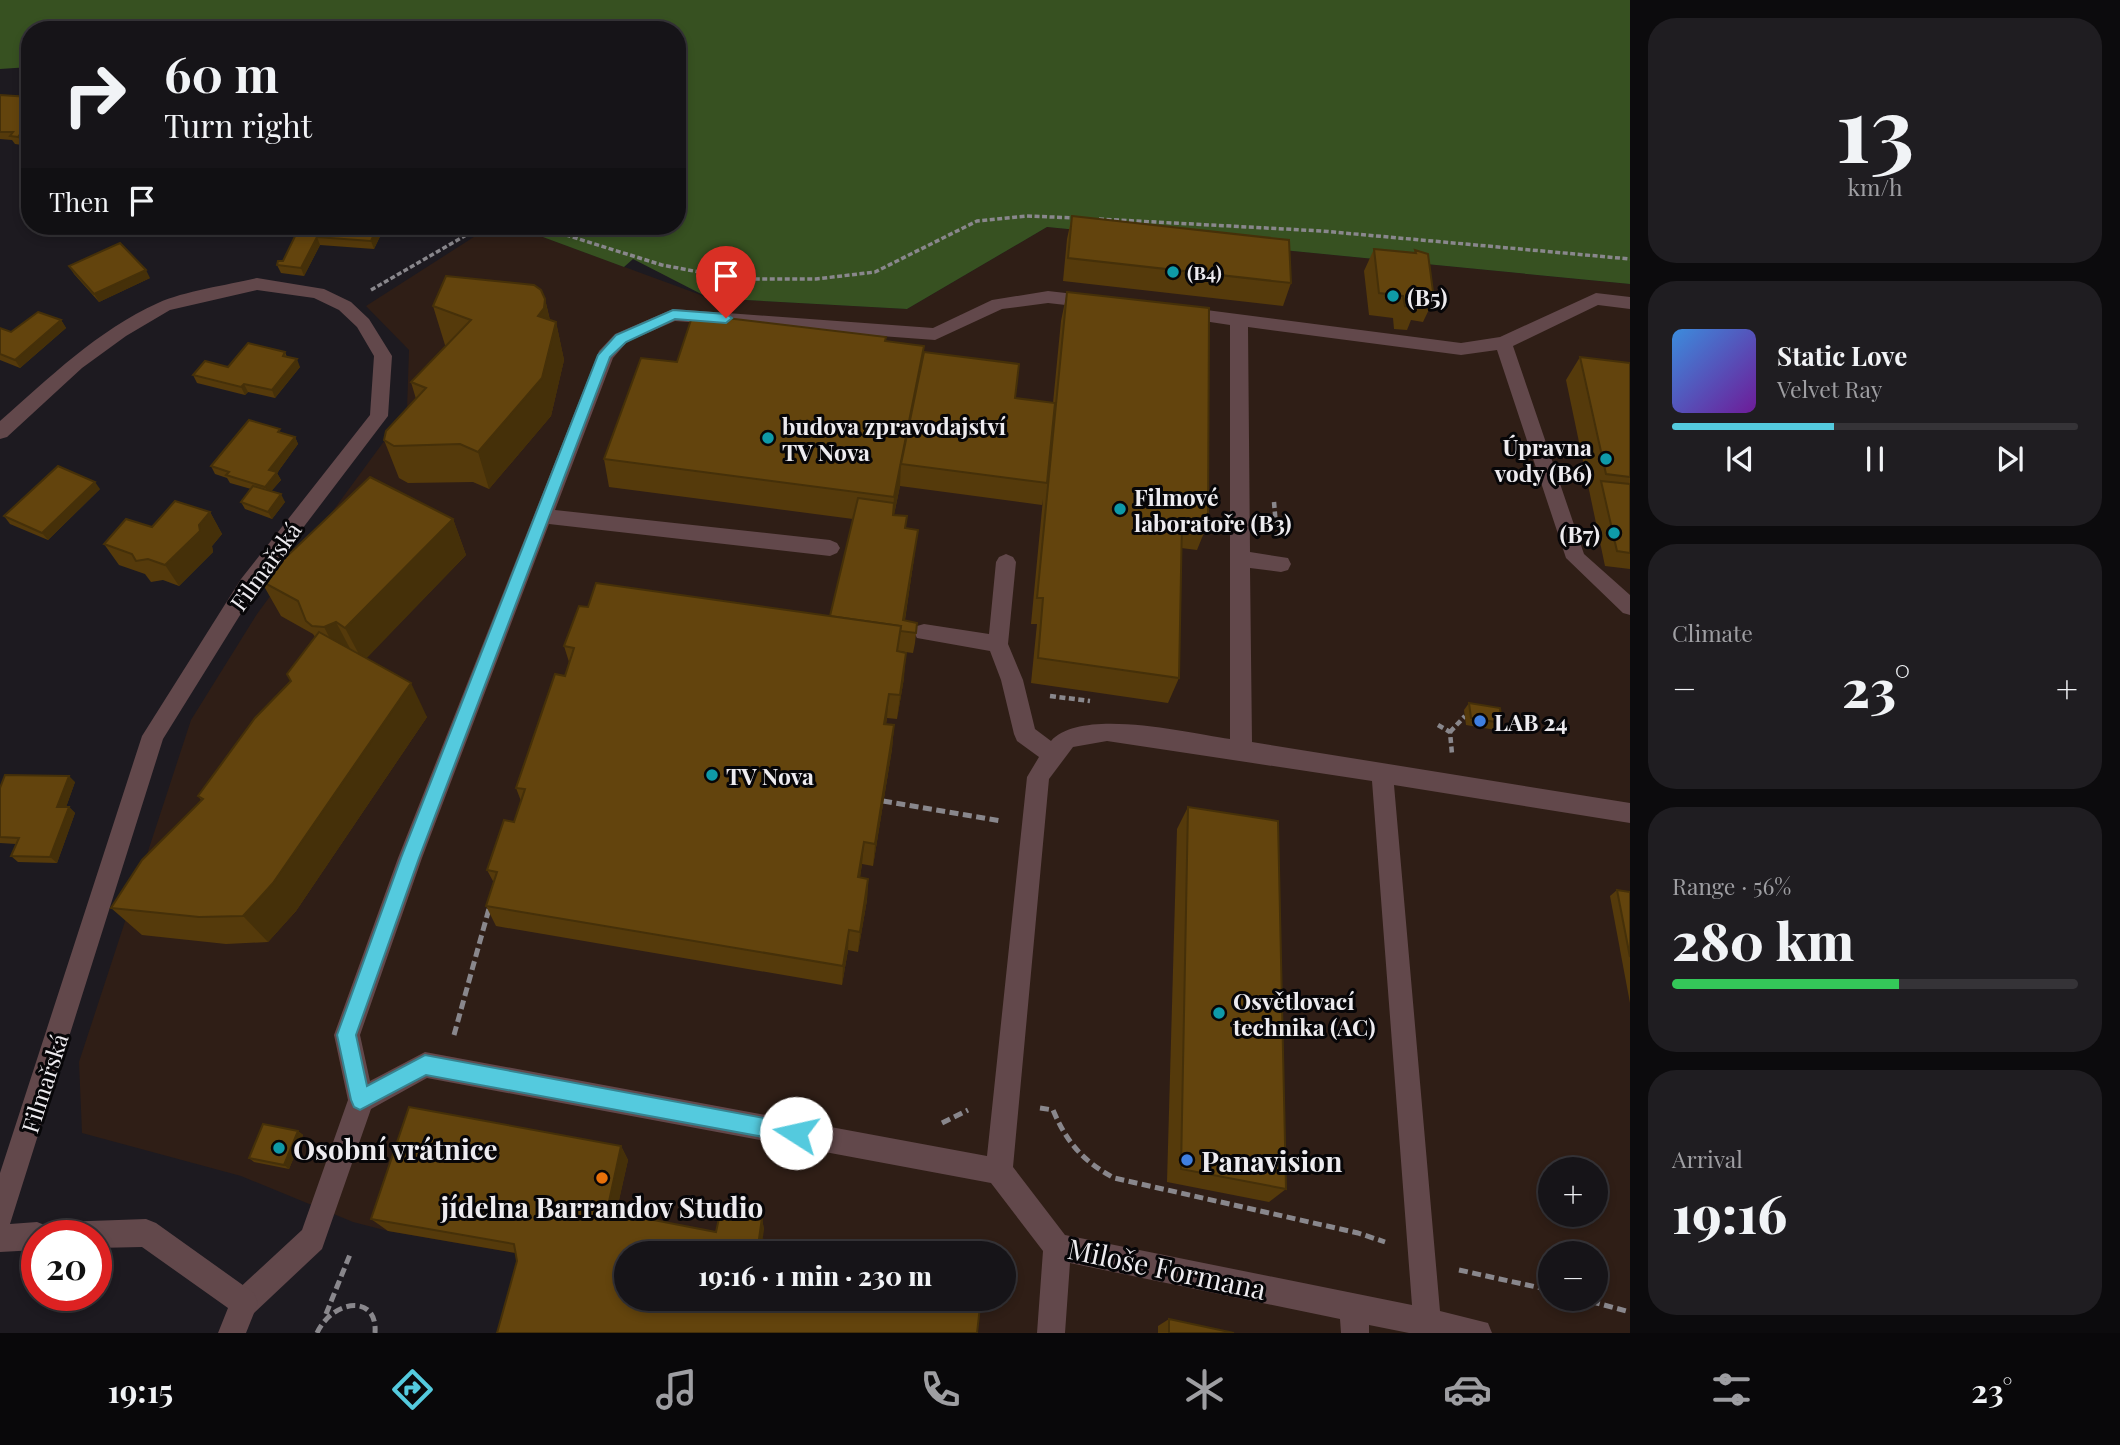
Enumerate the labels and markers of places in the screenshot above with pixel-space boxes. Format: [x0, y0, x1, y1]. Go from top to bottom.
pin [696, 246, 756, 318]
place label: (B4) [1187, 259, 1222, 285]
marker: (B4) [1165, 264, 1181, 280]
place label: (B5) [1407, 281, 1447, 312]
marker: (B5) [1385, 288, 1401, 304]
place label: budova zpravodajství TV Nova [782, 410, 1006, 467]
marker: budova zpravodajství TV Nova [760, 430, 776, 446]
place label: Úpravna vody (B6) [1493, 431, 1592, 488]
marker: Úpravna vody (B6) [1598, 451, 1614, 467]
place label: Filmové laboratoře (B3) [1134, 481, 1292, 538]
marker: Filmové laboratoře (B3) [1112, 501, 1128, 517]
place label: (B7) [1560, 518, 1600, 549]
marker: (B7) [1606, 525, 1622, 541]
place label: LAB 24 [1494, 706, 1568, 737]
marker: LAB 24 [1472, 713, 1488, 729]
place label: TV Nova [726, 760, 814, 791]
marker: TV Nova [704, 767, 720, 783]
place label: Osvětlovací technika (AC) [1232, 985, 1376, 1042]
marker: Osvětlovací technika (AC) [1211, 1005, 1227, 1021]
place label: Osobní vrátnice [293, 1130, 498, 1167]
marker: Osobní vrátnice [271, 1140, 287, 1156]
place label: Panavision [1201, 1142, 1342, 1179]
marker: Panavision [1179, 1152, 1195, 1168]
marker: jídelna Barrandov Studio [594, 1170, 610, 1186]
place label: jídelna Barrandov Studio [440, 1188, 763, 1225]

